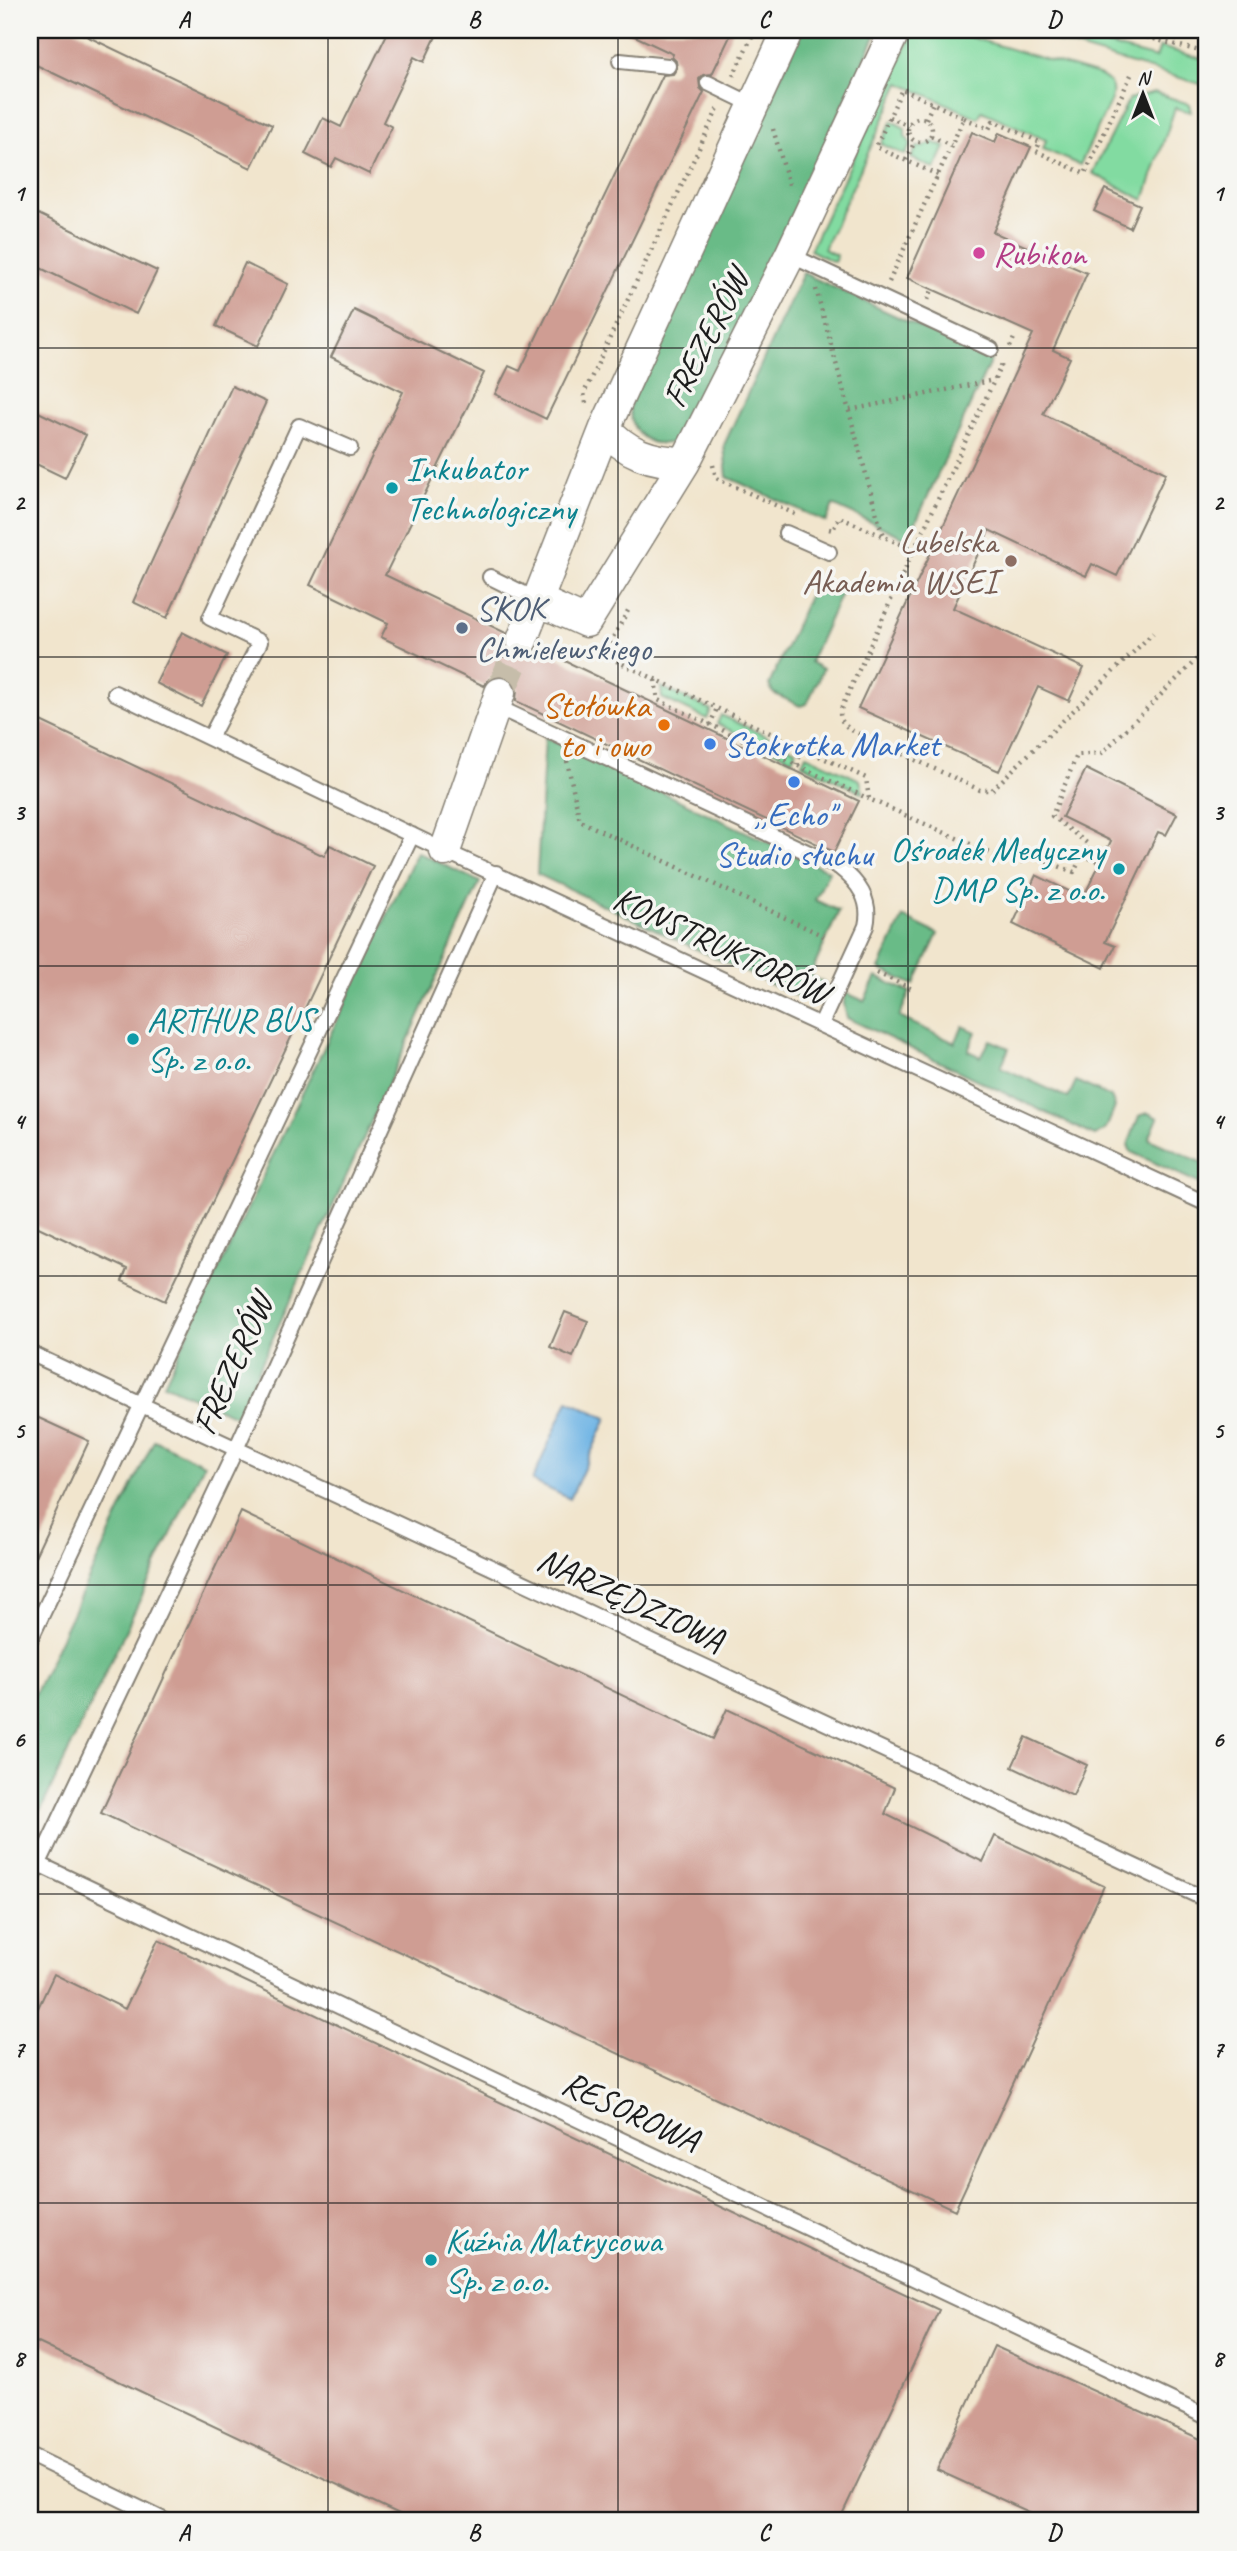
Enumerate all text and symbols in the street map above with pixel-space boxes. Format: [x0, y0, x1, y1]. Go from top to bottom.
text: A [178, 5, 192, 34]
text: B [468, 5, 482, 34]
text: C [759, 5, 773, 34]
text: D [1047, 5, 1063, 34]
north arrow [1108, 60, 1178, 130]
text: N [1137, 66, 1152, 90]
text: 1 [14, 179, 27, 208]
text: 1 [1213, 179, 1226, 208]
place label: Rubikon [993, 231, 1088, 276]
marker: Rubikon [971, 245, 987, 261]
street label: FREZERÓW [652, 257, 762, 415]
place label: Inkubator Technologiczny [406, 446, 579, 531]
marker: Inkubator Technologiczny [384, 480, 400, 496]
text: 2 [14, 488, 27, 517]
text: 2 [1213, 488, 1226, 517]
place label: Lubelska Akademia WSEI [802, 519, 1004, 604]
marker: Lubelska Akademia WSEI [1003, 553, 1019, 569]
place label: SKOK Chmielewskiego [476, 586, 653, 671]
marker: SKOK Chmielewskiego [454, 620, 470, 636]
place label: Stołówka to i owo [542, 683, 653, 768]
marker: Stołówka to i owo [656, 717, 672, 733]
place label: Stokrotka Market [724, 722, 943, 767]
marker: Stokrotka Market [702, 736, 718, 752]
marker: ,,Echo'' Studio słuchu [786, 774, 802, 790]
place label: ,,Echo'' Studio słuchu [715, 792, 875, 877]
text: 3 [14, 798, 27, 827]
text: 3 [1213, 798, 1226, 827]
place label: Ośrodek Medyczny DMP Sp. z o.o. [890, 827, 1108, 912]
marker: Ośrodek Medyczny DMP Sp. z o.o. [1111, 861, 1127, 877]
street label: KONSTRUKTORÓW [606, 876, 841, 1017]
place label: ARTHUR BUS Sp. z o.o. [147, 997, 319, 1082]
marker: ARTHUR BUS Sp. z o.o. [125, 1031, 141, 1047]
text: 4 [14, 1107, 27, 1136]
text: 4 [1213, 1107, 1226, 1136]
street label: FREZERÓW [182, 1282, 286, 1441]
text: 5 [14, 1416, 26, 1445]
text: 5 [1213, 1416, 1225, 1445]
street label: NARZĘDZIOWA [530, 1537, 733, 1663]
text: 6 [14, 1725, 27, 1754]
text: 6 [1213, 1725, 1226, 1754]
text: 7 [14, 2035, 27, 2064]
text: 7 [1213, 2035, 1226, 2064]
street label: RESOROWA [555, 2060, 708, 2163]
place label: Kuźnia Matrycowa Sp. z o.o. [445, 2218, 664, 2303]
marker: Kuźnia Matrycowa Sp. z o.o. [423, 2252, 439, 2268]
text: 8 [14, 2344, 27, 2373]
text: 8 [1213, 2344, 1226, 2373]
text: A [178, 2518, 192, 2547]
text: B [468, 2518, 482, 2547]
text: C [759, 2518, 773, 2547]
text: D [1047, 2518, 1063, 2547]

